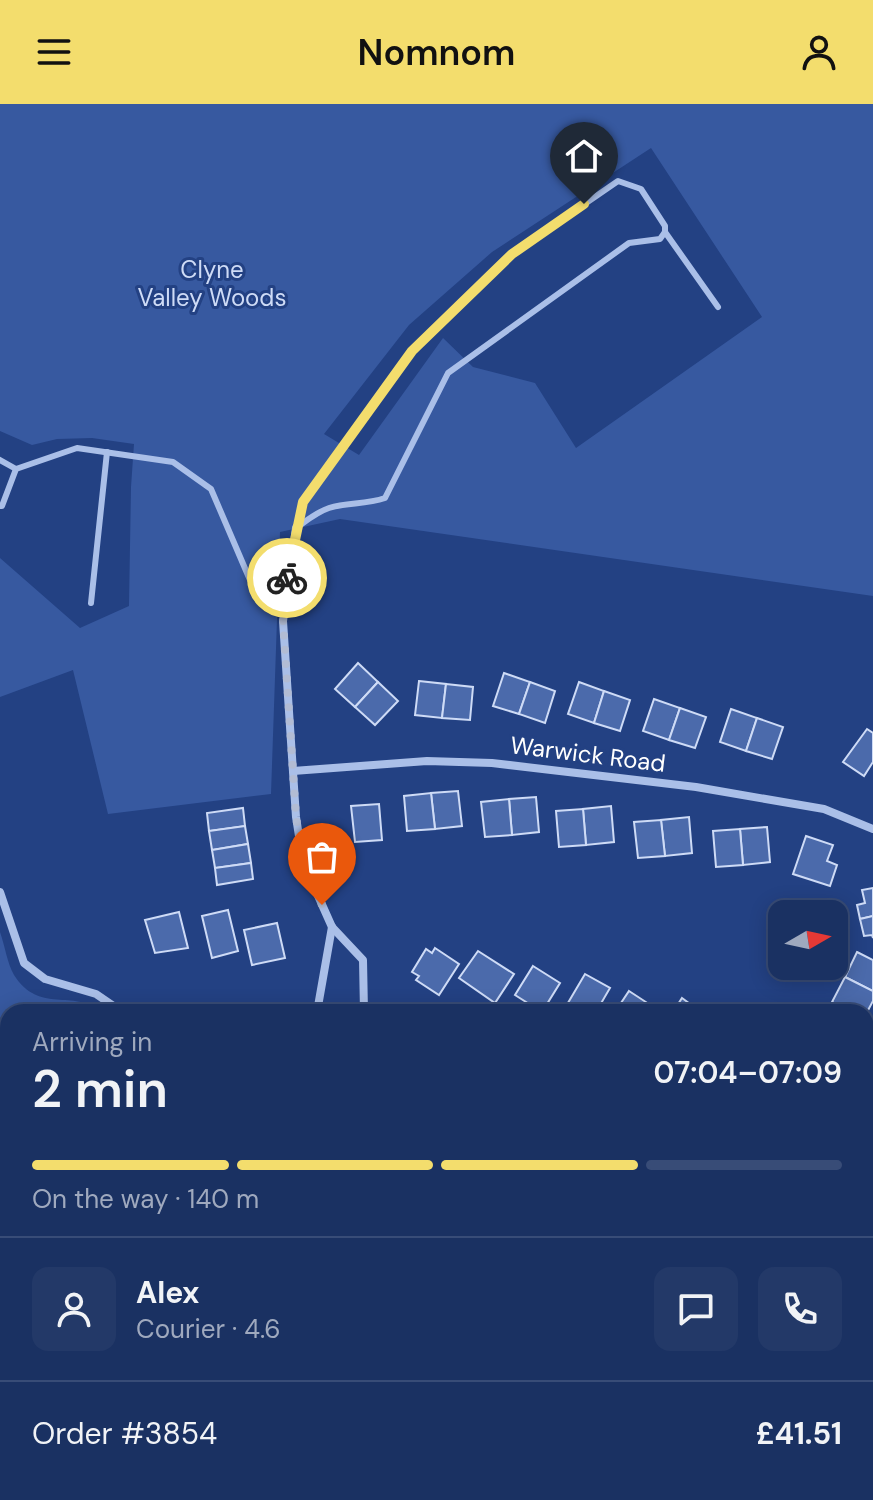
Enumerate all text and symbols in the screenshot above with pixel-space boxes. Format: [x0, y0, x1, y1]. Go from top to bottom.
text: Nomnom [358, 29, 515, 76]
icon: menu [32, 30, 76, 74]
icon: person [797, 30, 841, 74]
pin [550, 122, 618, 204]
icon: home [562, 134, 606, 178]
park label: Clyne Valley Woods [138, 254, 286, 313]
courier [247, 538, 327, 618]
icon: bike [265, 556, 309, 600]
street label: Warwick Road [509, 729, 667, 779]
pin [288, 823, 356, 905]
icon: bag [300, 835, 344, 879]
north arrow [768, 900, 848, 980]
map controls [768, 900, 848, 980]
text: Arriving in [32, 1025, 152, 1059]
text: 07:04–07:09 [653, 1053, 842, 1092]
text: 2 min [32, 1055, 168, 1123]
text: On the way · 140 m [32, 1182, 259, 1216]
button: person [32, 1267, 116, 1351]
button: chat [654, 1267, 738, 1351]
button: phone [758, 1267, 842, 1351]
text: Alex [136, 1273, 199, 1312]
text: Courier · 4.6 [136, 1312, 281, 1346]
text: Order #3854 [32, 1414, 217, 1453]
text: £41.51 [756, 1414, 842, 1453]

